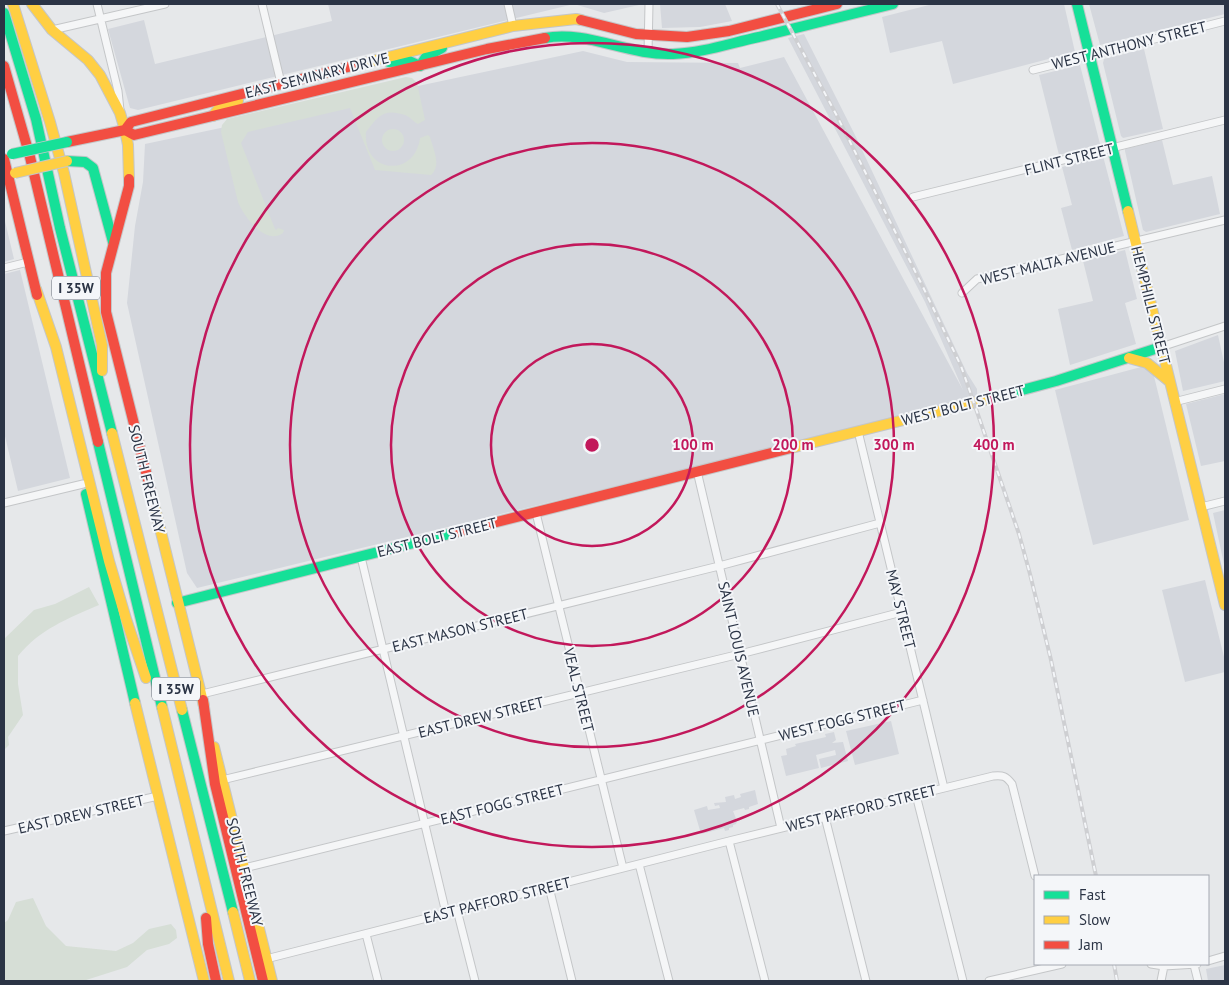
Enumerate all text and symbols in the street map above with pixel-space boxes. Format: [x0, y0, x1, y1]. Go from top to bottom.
street label: WEST ANTHONY STREET [1050, 16, 1209, 73]
street label: EAST SEMINARY DRIVE [243, 48, 391, 102]
street label: FLINT STREET [1022, 139, 1116, 179]
street label: WEST MALTA AVENUE [979, 237, 1117, 289]
street label: HEMPHILL STREET [1127, 244, 1175, 367]
road number: I 35W [52, 276, 100, 300]
street label: WEST BOLT STREET [899, 380, 1027, 430]
street label: SOUTH FREEWAY [124, 423, 170, 536]
text: 100 m [672, 435, 714, 454]
text: 200 m [772, 435, 814, 454]
text: 300 m [873, 435, 915, 454]
text: 400 m [973, 435, 1015, 454]
centre of rings [583, 436, 601, 454]
street label: EAST BOLT STREET [375, 513, 500, 561]
street label: MAY STREET [882, 567, 920, 651]
street label: SAINT LOUIS AVENUE [714, 580, 764, 718]
street label: EAST MASON STREET [390, 604, 530, 656]
street label: VEAL STREET [559, 645, 599, 735]
road number: I 35W [152, 678, 200, 701]
street label: EAST DREW STREET [416, 692, 547, 742]
street label: WEST FOGG STREET [777, 695, 908, 745]
street label: EAST FOGG STREET [438, 779, 566, 829]
street label: WEST PAFFORD STREET [784, 780, 939, 836]
street label: EAST DREW STREET [16, 790, 147, 838]
street label: SOUTH FREEWAY [222, 816, 268, 929]
street label: EAST PAFFORD STREET [422, 872, 573, 927]
legend [1034, 875, 1209, 965]
text: Fast [1079, 885, 1106, 904]
text: Slow [1079, 910, 1110, 929]
text: Jam [1078, 935, 1103, 954]

